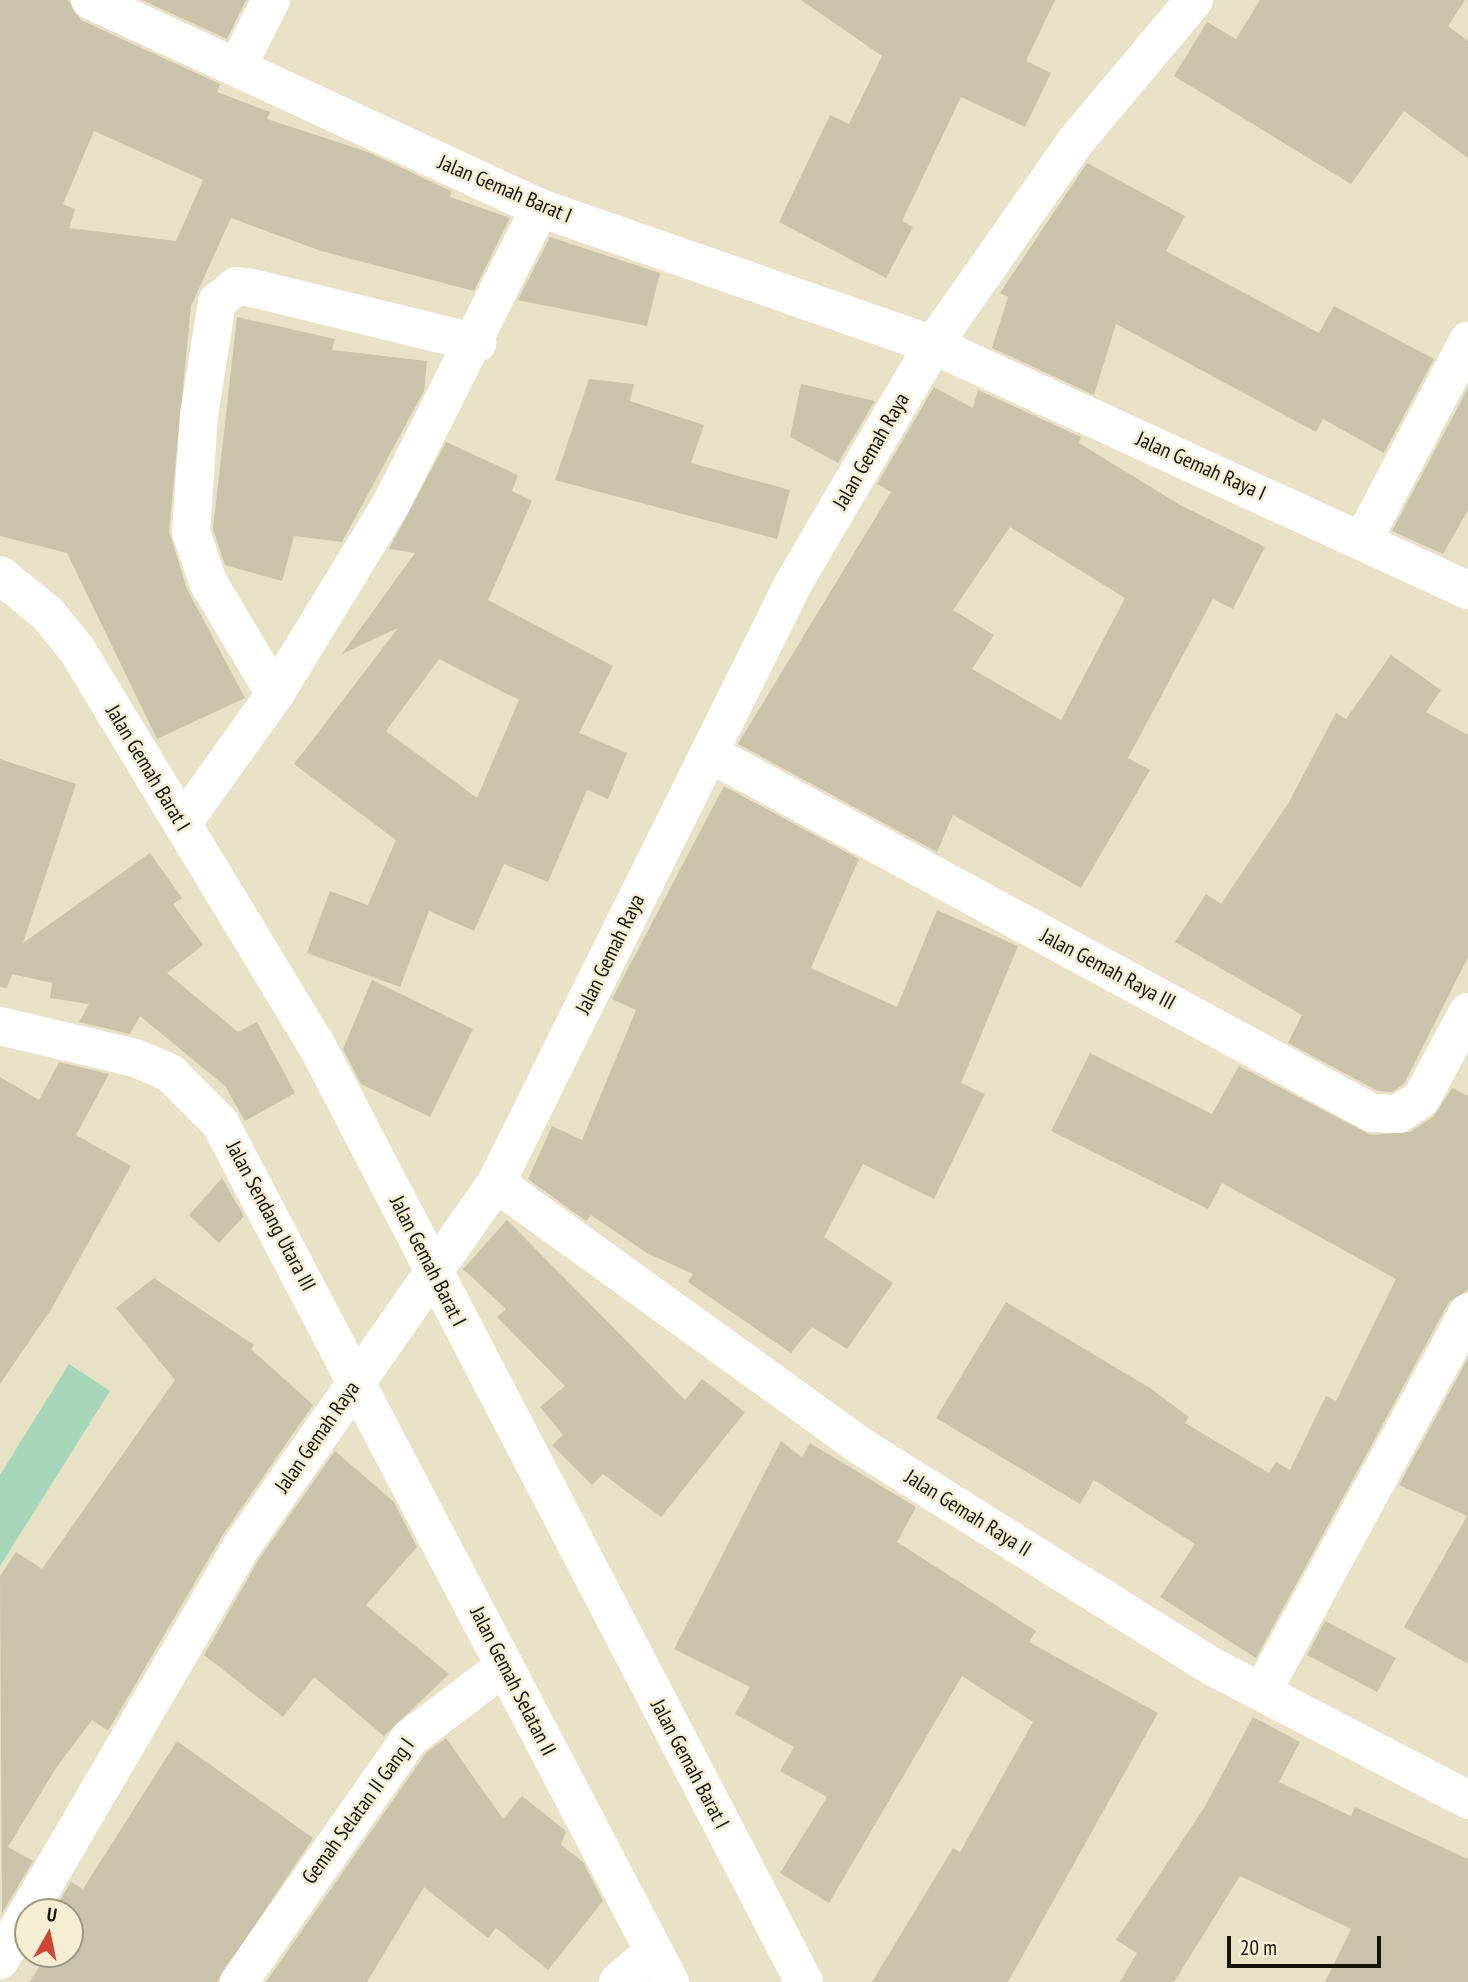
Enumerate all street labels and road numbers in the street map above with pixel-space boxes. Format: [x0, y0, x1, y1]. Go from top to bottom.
street label: Jalan Gemah Barat I [434, 150, 576, 228]
street label: Jalan Gemah Raya [828, 388, 914, 514]
street label: Jalan Gemah Raya I [1132, 426, 1270, 506]
street label: Jalan Gemah Barat I [100, 700, 196, 836]
street label: Jalan Gemah Raya [570, 890, 650, 1018]
street label: Jalan Gemah Raya III [1036, 923, 1180, 1015]
street label: Jalan Sendang Utara III [221, 1137, 321, 1295]
street label: Jalan Gemah Barat I [384, 1192, 472, 1330]
street label: Jalan Gemah Raya [269, 1377, 365, 1497]
street label: Jalan Gemah Raya II [900, 1464, 1036, 1562]
street label: Jalan Gemah Selatan II [465, 1602, 561, 1760]
street label: Jalan Gemah Barat I [645, 1695, 735, 1833]
street label: Gemah Selatan II Gang I [297, 1733, 419, 1889]

